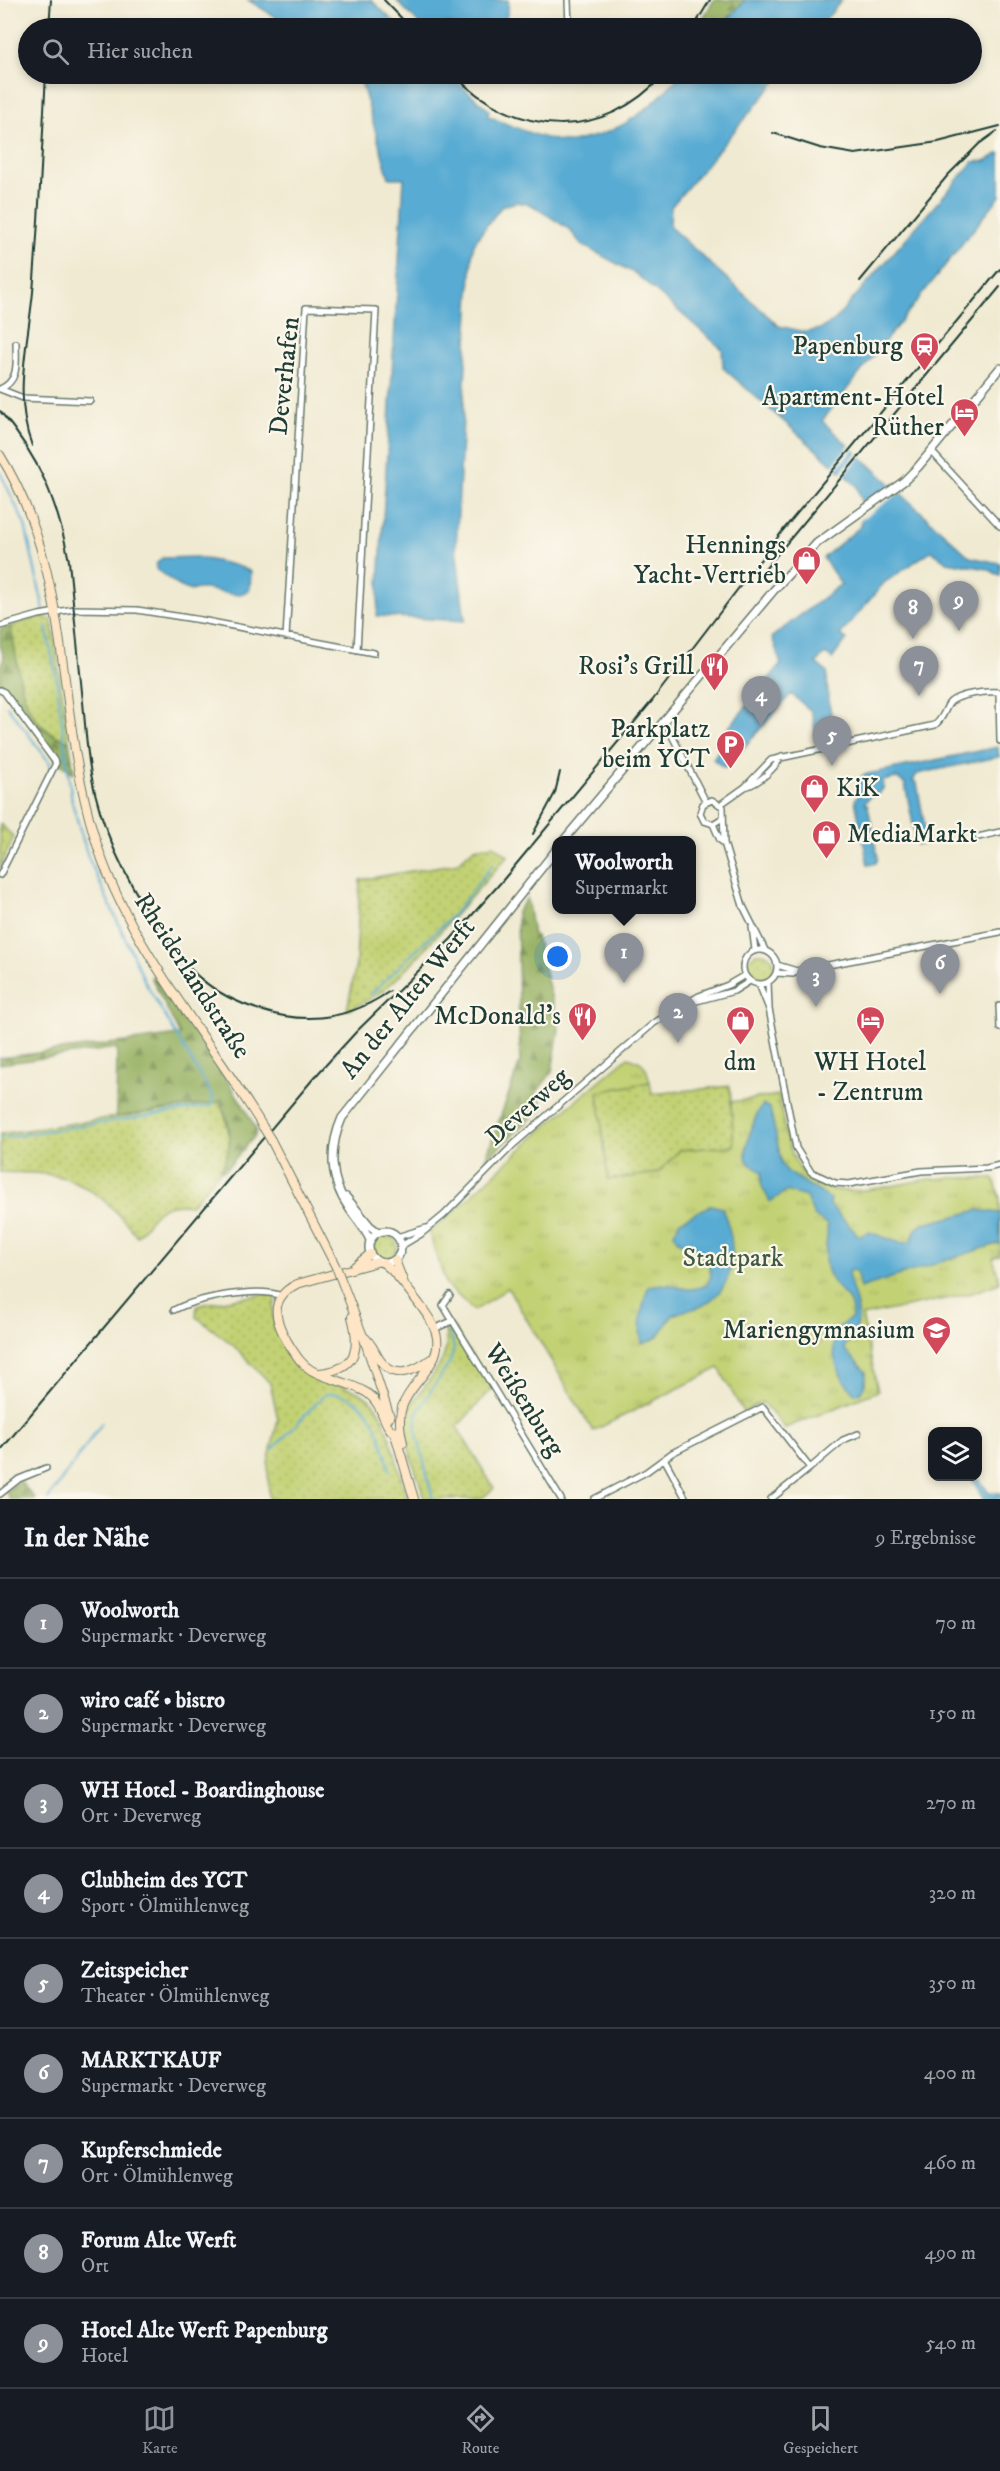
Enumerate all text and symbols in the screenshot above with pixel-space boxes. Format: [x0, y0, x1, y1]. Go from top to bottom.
search box [18, 18, 982, 84]
icon: search [39, 35, 72, 68]
text: Hier suchen [87, 38, 193, 65]
street label: Deverhafen [262, 315, 308, 437]
place label: Papenburg [792, 330, 903, 363]
station icon: Papenburg [908, 330, 940, 372]
place label: Apartment-Hotel Rüther [762, 381, 944, 444]
hotel icon: Apartment-Hotel Rüther [949, 396, 981, 438]
place label: Hennings Yacht-Vertrieb [633, 529, 786, 592]
shop icon: Hennings Yacht-Vertrieb [791, 544, 823, 586]
pin: 9 [940, 582, 978, 631]
pin: 8 [894, 590, 932, 639]
pin: 7 [900, 646, 938, 696]
place label: Rosi's Grill [578, 650, 694, 683]
restaurant icon: Rosi's Grill [699, 650, 731, 692]
pin: 4 [742, 676, 780, 726]
place label: Parkplatz beim YCT [602, 713, 710, 776]
pin: 5 [812, 716, 852, 766]
parking icon: Parkplatz beim YCT [715, 728, 747, 770]
shop icon: KiK [799, 772, 831, 814]
place label: KiK [836, 772, 880, 805]
shop icon: MediaMarkt [810, 818, 842, 860]
place label: MediaMarkt [847, 818, 977, 851]
popup [552, 836, 696, 914]
text: Woolworth [575, 849, 673, 876]
text: Supermarkt [575, 876, 668, 901]
street label: Rheiderlandstraße [126, 887, 258, 1065]
street label: An der Alten Werft [333, 912, 483, 1086]
pin: 1 [604, 934, 644, 983]
your location [543, 942, 572, 971]
pin: 6 [920, 944, 960, 994]
pin: 3 [796, 958, 836, 1007]
pin: 2 [658, 994, 698, 1043]
place label: McDonald's [434, 1000, 561, 1033]
restaurant icon: McDonald's [566, 1000, 598, 1042]
shop icon: dm [724, 1004, 756, 1046]
hotel icon: WH Hotel - Zentrum [854, 1004, 886, 1046]
place label: dm [724, 1046, 756, 1079]
place label: WH Hotel - Zentrum [813, 1046, 926, 1109]
street label: Deverweg [479, 1060, 577, 1153]
park label: Stadtpark [683, 1242, 784, 1275]
place label: Mariengymnasium [723, 1314, 915, 1347]
school or university icon: Mariengymnasium [920, 1314, 952, 1356]
street label: Weißenburg [476, 1336, 572, 1463]
map controls [928, 1427, 982, 1481]
button: layers [928, 1427, 982, 1481]
text: In der Nähe [24, 1522, 149, 1555]
text: 9 Ergebnisse [876, 1526, 976, 1551]
text: Woolworth [81, 1597, 179, 1624]
text: 1 [40, 1611, 47, 1636]
text: 70 m [935, 1611, 976, 1636]
text: Supermarkt · Deverweg [81, 1624, 266, 1649]
text: wiro café • bistro [81, 1687, 225, 1714]
text: 2 [39, 1701, 48, 1726]
text: 150 m [929, 1701, 976, 1726]
text: Supermarkt · Deverweg [81, 1714, 266, 1739]
text: WH Hotel - Boardinghouse [81, 1777, 324, 1804]
text: 3 [40, 1791, 47, 1816]
text: 270 m [926, 1791, 976, 1816]
text: Ort · Deverweg [81, 1804, 201, 1829]
text: Clubheim des YCT [81, 1867, 247, 1894]
text: 4 [38, 1881, 49, 1906]
text: 320 m [929, 1881, 976, 1906]
text: Sport · Ölmühlenweg [81, 1894, 249, 1919]
text: Zeitspeicher [81, 1957, 188, 1984]
text: 5 [39, 1971, 48, 1996]
text: 350 m [929, 1971, 976, 1996]
text: Theater · Ölmühlenweg [81, 1984, 269, 2009]
text: MARKTKAUF [81, 2047, 221, 2074]
text: 6 [38, 2061, 49, 2086]
text: 400 m [924, 2061, 976, 2086]
text: Supermarkt · Deverweg [81, 2074, 266, 2099]
text: Kupferschmiede [81, 2137, 222, 2164]
text: 7 [38, 2151, 49, 2176]
text: 460 m [924, 2151, 976, 2176]
text: Ort · Ölmühlenweg [81, 2164, 233, 2189]
text: Forum Alte Werft [81, 2227, 236, 2254]
text: 8 [38, 2241, 49, 2266]
text: 490 m [924, 2241, 976, 2266]
text: Ort [81, 2254, 109, 2279]
text: Hotel Alte Werft Papenburg [81, 2317, 327, 2344]
text: 9 [39, 2331, 48, 2356]
text: 540 m [926, 2331, 976, 2356]
text: Hotel [81, 2344, 128, 2369]
tab: Karte [142, 2402, 178, 2458]
tab: Route [462, 2402, 499, 2458]
tab: Gespeichert [783, 2402, 858, 2458]

